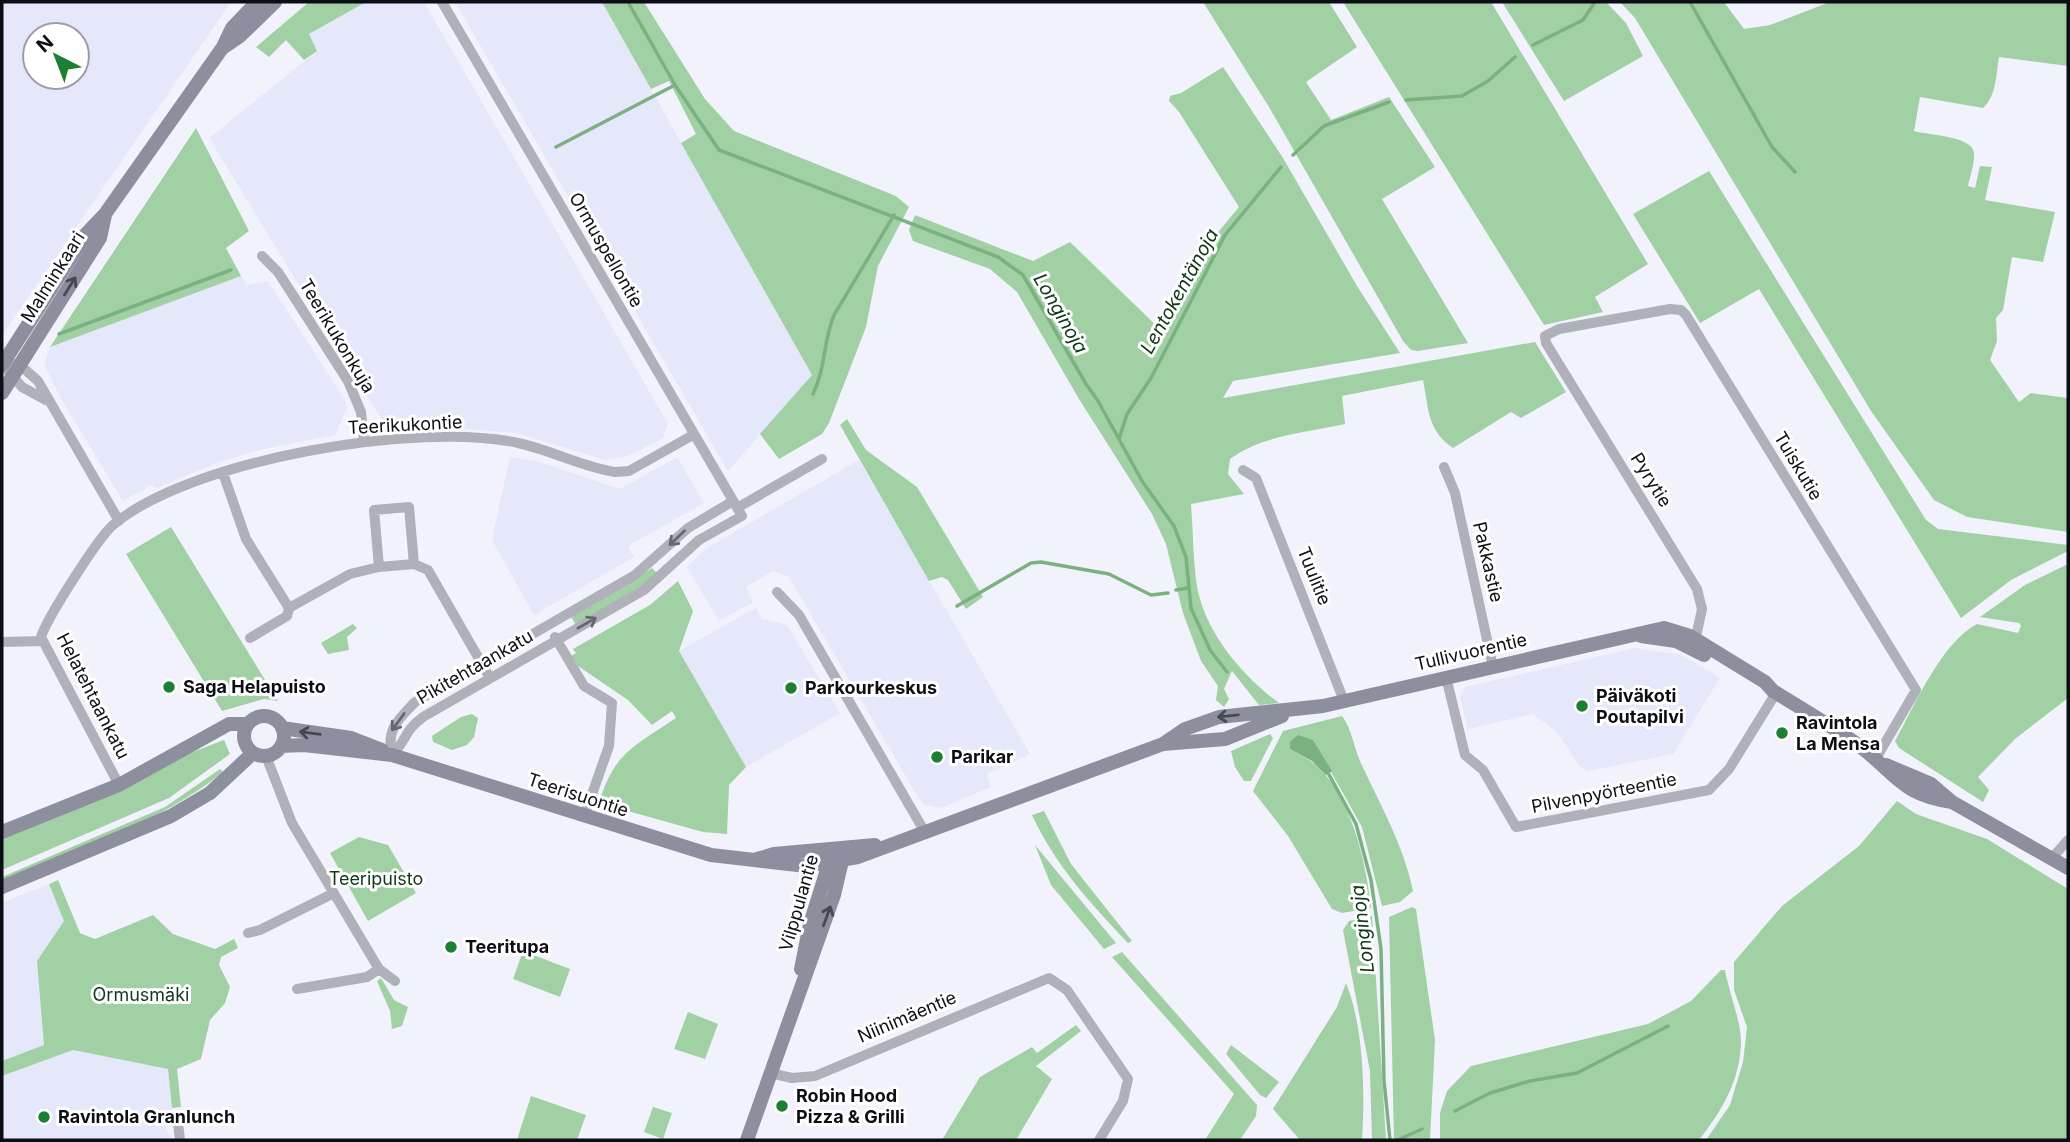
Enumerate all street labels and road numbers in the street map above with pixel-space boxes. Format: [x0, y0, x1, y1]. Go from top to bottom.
street label: Ormuspellontie [565, 189, 648, 311]
street label: Malminkaari [16, 227, 89, 326]
street label: Teerikukonkuja [295, 275, 380, 396]
street label: Teerikukontie [347, 411, 463, 438]
street label: Tuiskutie [1770, 428, 1827, 504]
street label: Pyrytie [1627, 449, 1676, 511]
street label: Pakkastie [1469, 520, 1508, 604]
street label: Tuulitie [1293, 544, 1336, 608]
street label: Pikitehtaankatu [413, 625, 536, 708]
street label: Tullivuorentie [1413, 628, 1529, 675]
street label: Helatehtaankatu [53, 629, 134, 762]
street label: Teerisuontie [525, 768, 631, 821]
street label: Pilvenpyörteentie [1529, 768, 1678, 817]
street label: Vilppulantie [775, 852, 822, 954]
street label: Niinimäentie [854, 986, 959, 1047]

